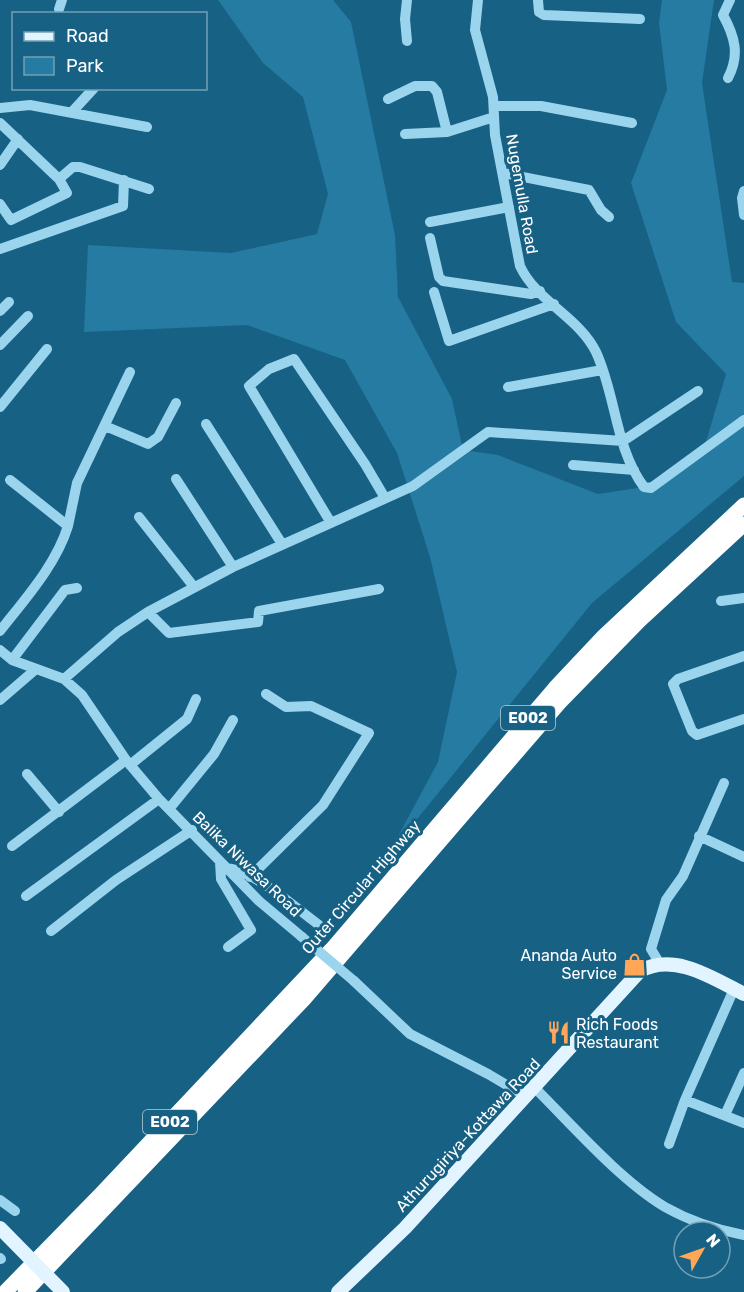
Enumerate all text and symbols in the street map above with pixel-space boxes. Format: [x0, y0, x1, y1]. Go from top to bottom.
legend [12, 12, 207, 90]
text: Road [66, 25, 109, 47]
text: Park [66, 55, 104, 77]
street label: Nugemulla Road [502, 132, 542, 256]
road number: E002 [501, 706, 555, 730]
street label: Balika Niwasa Road [189, 807, 305, 921]
street label: Outer Circular Highway [298, 816, 424, 958]
place label: Ananda Auto Service [521, 946, 617, 983]
shop icon: Ananda Auto Service [622, 951, 648, 977]
place label: Rich Foods Restaurant [576, 1015, 659, 1052]
restaurant icon: Rich Foods Restaurant [545, 1020, 571, 1046]
street label: Athurugiriya-Kottawa Road [392, 1054, 544, 1216]
road number: E002 [143, 1110, 197, 1134]
north arrow [672, 1220, 732, 1280]
text: N [702, 1230, 724, 1251]

